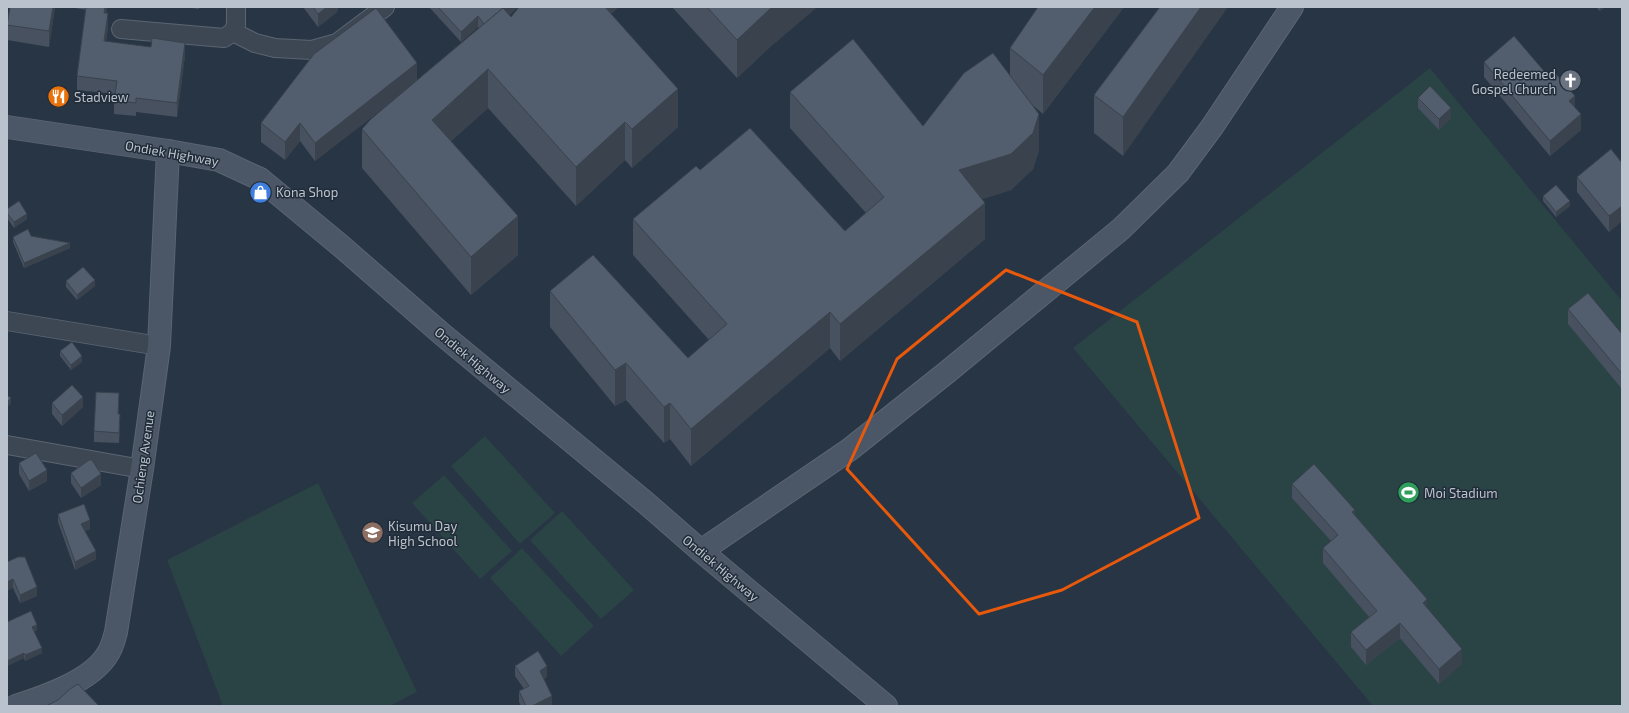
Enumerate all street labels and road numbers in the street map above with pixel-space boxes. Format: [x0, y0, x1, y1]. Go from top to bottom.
street label: Ondiek Highway [124, 137, 220, 169]
street label: Ondiek Highway [432, 323, 514, 397]
street label: Ochieng Avenue [129, 409, 157, 505]
street label: Ondiek Highway [680, 531, 762, 605]

